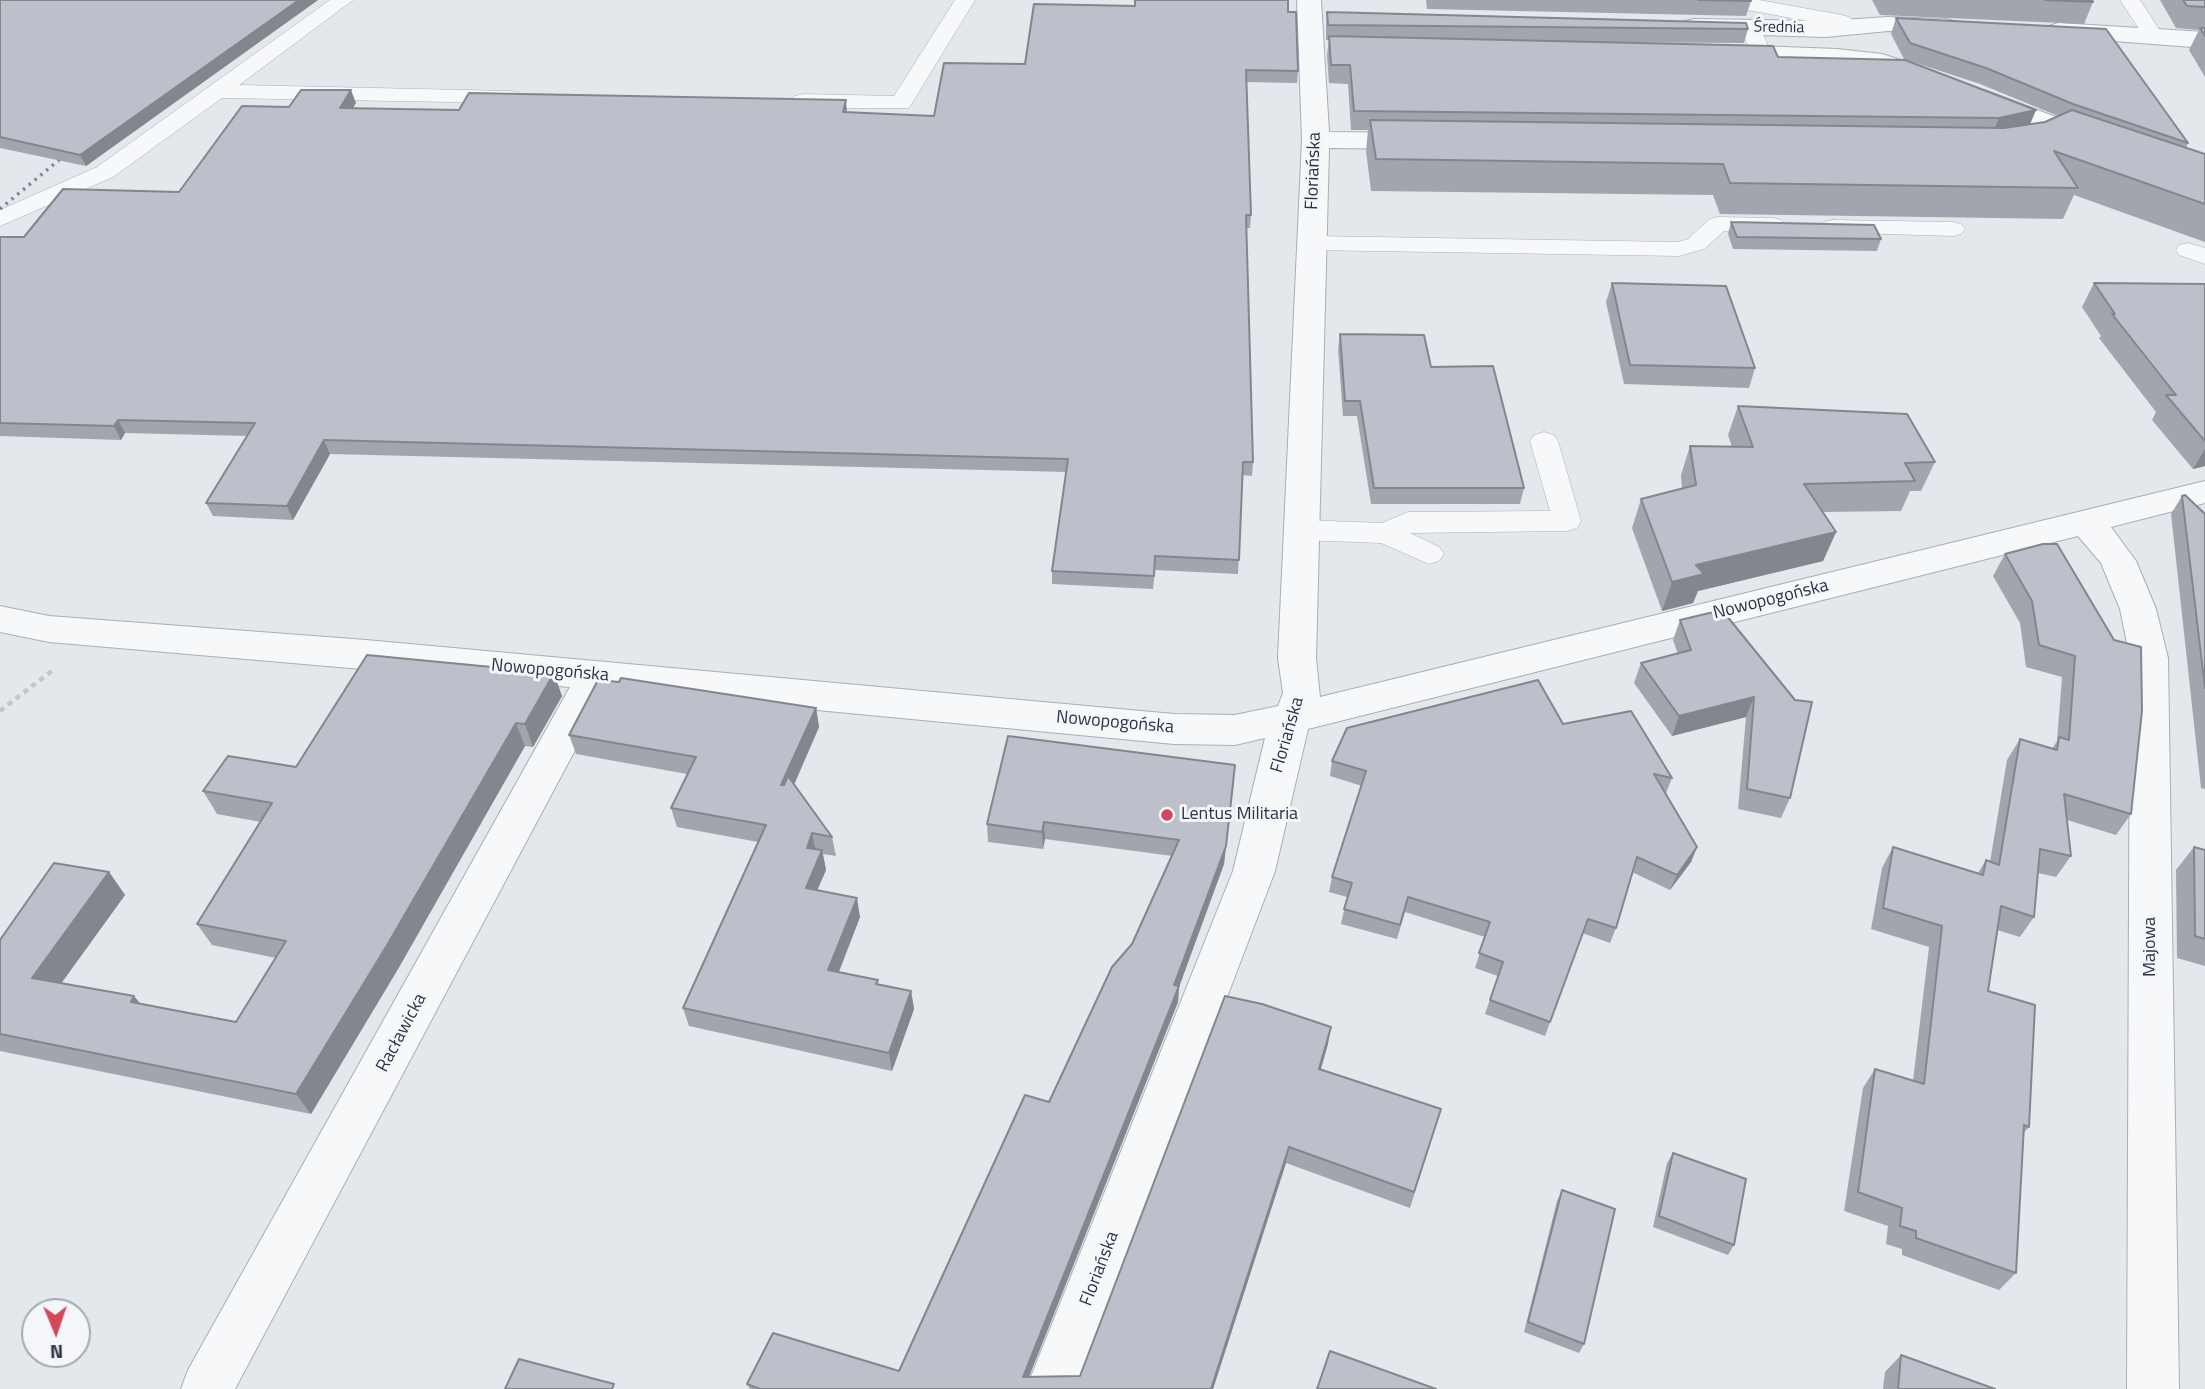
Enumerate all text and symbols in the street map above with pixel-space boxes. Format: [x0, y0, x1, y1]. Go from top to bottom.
street label: Średnia [1753, 18, 1805, 38]
street label: Floriańska [1302, 132, 1326, 210]
street label: Nowopogońska [1711, 575, 1831, 625]
street label: Nowopogońska [490, 655, 610, 687]
street label: Floriańska [1267, 695, 1309, 775]
street label: Nowopogońska [1055, 707, 1175, 739]
place label: Lentus Militaria [1181, 804, 1298, 826]
marker: Lentus Militaria [1159, 807, 1175, 823]
street label: Majowa [2140, 917, 2162, 977]
street label: Racławicka [372, 990, 432, 1076]
street label: Floriańska [1076, 1229, 1124, 1309]
north arrow [21, 1298, 91, 1368]
text: N [50, 1338, 64, 1367]

